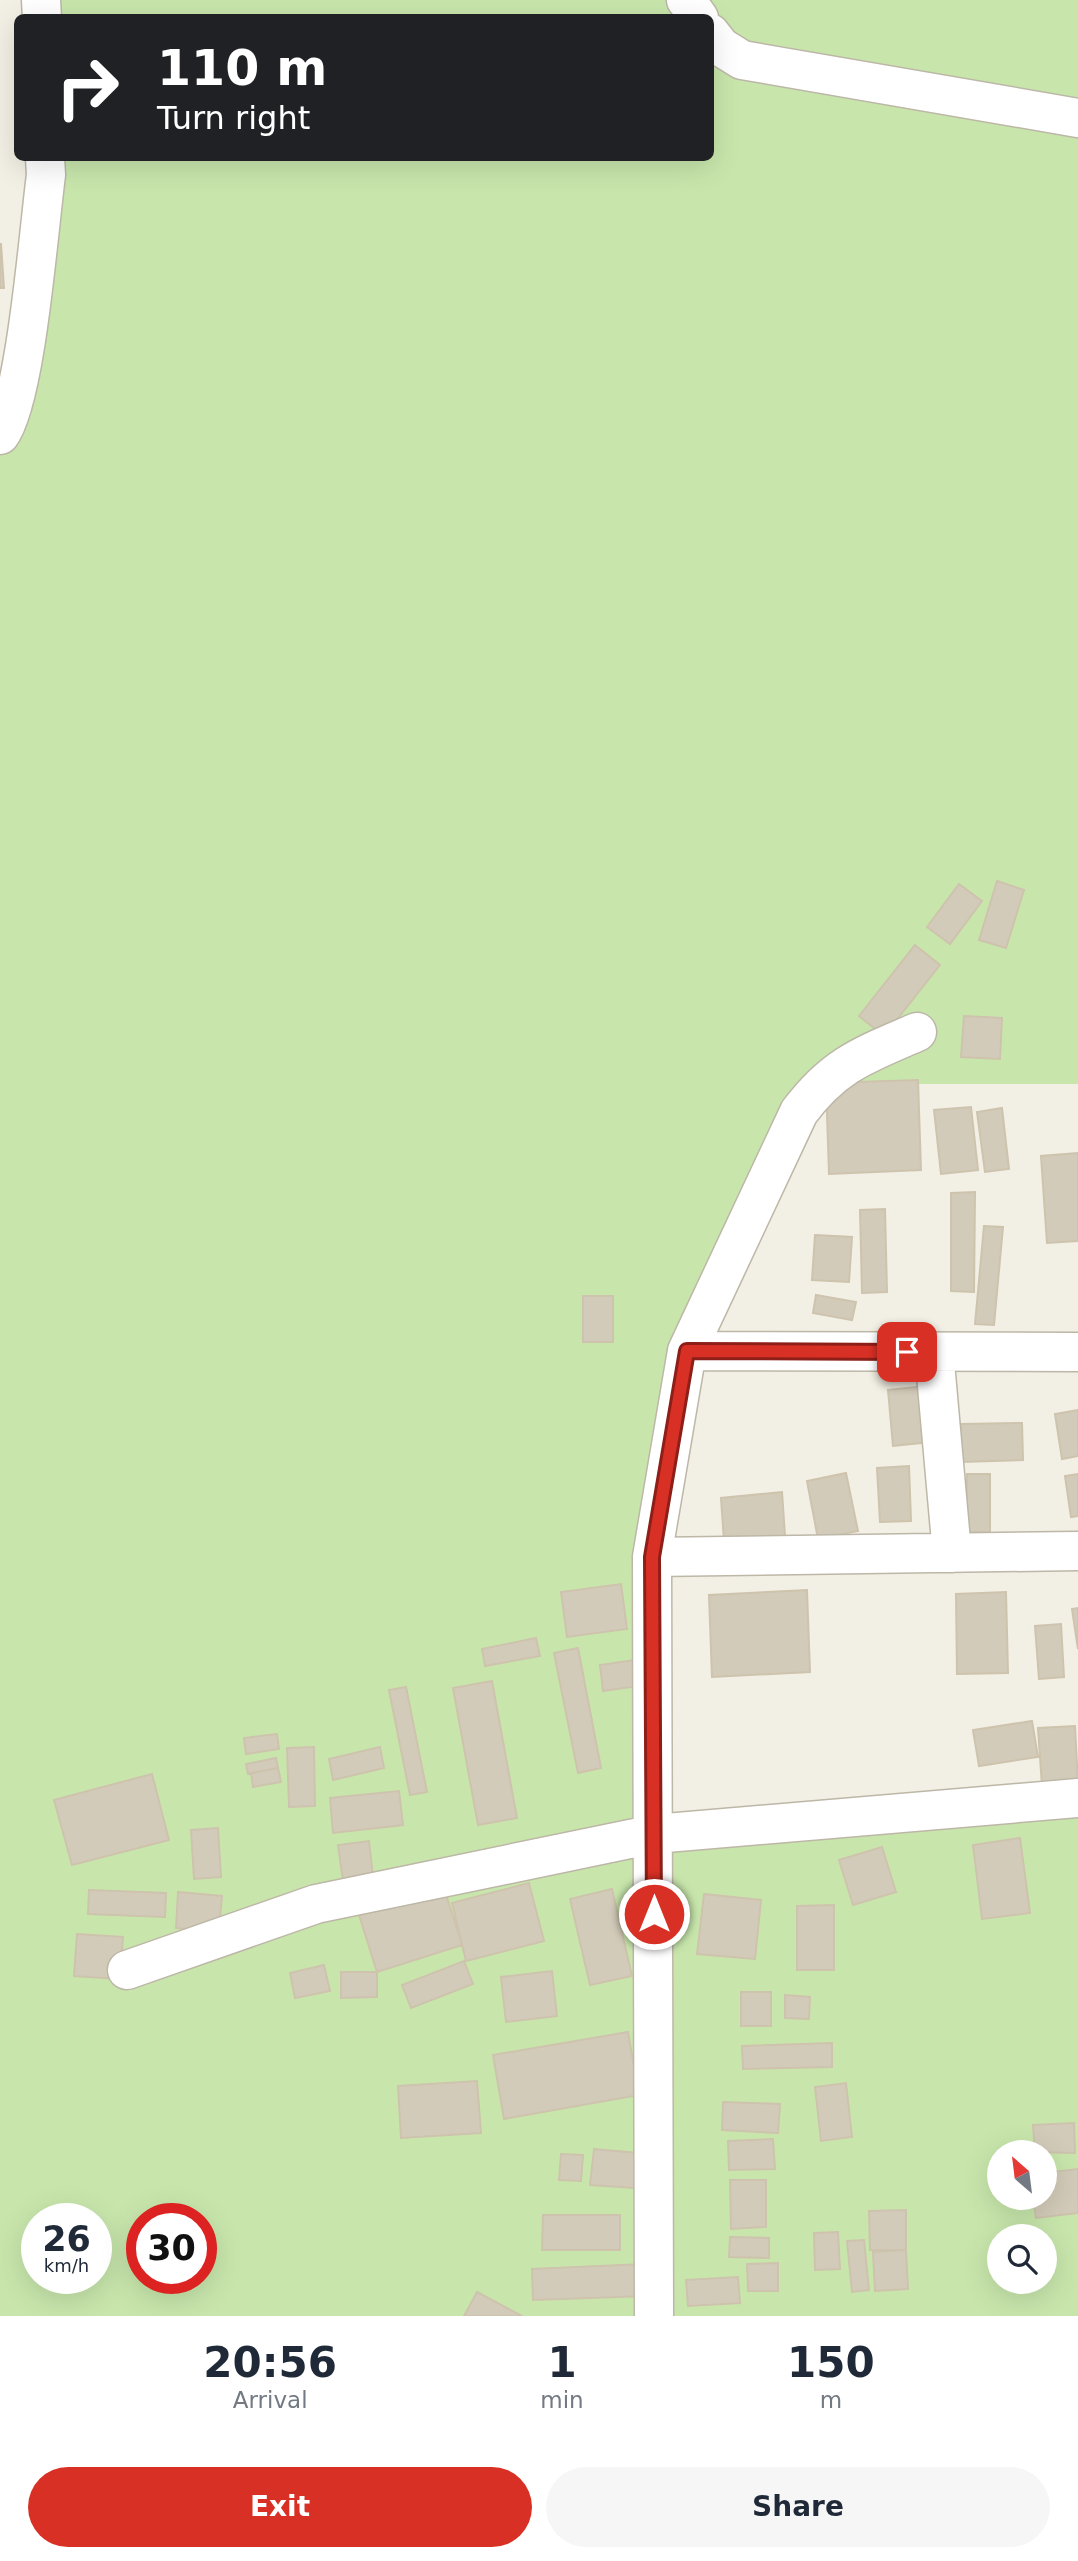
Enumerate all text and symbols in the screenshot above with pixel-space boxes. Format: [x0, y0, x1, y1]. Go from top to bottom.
text: 110 m [157, 40, 327, 97]
icon: right [42, 42, 133, 133]
text: Turn right [157, 99, 310, 137]
pin [877, 1322, 937, 1382]
icon: arrive [888, 1333, 926, 1371]
position arrow [617, 1877, 691, 1951]
north arrow [987, 2140, 1057, 2210]
map controls [987, 2140, 1057, 2294]
speed limit sign: 30 [126, 2203, 217, 2294]
text: 26 [42, 2219, 91, 2259]
button: search [987, 2224, 1057, 2294]
text: km/h [44, 2255, 89, 2276]
text: 20:56 [203, 2338, 337, 2387]
text: 1 [547, 2338, 577, 2387]
text: 150 [787, 2338, 875, 2387]
text: Arrival [233, 2387, 308, 2413]
text: min [540, 2387, 584, 2413]
text: m [820, 2387, 842, 2413]
button: Exit [28, 2467, 532, 2547]
button: Share [546, 2467, 1050, 2547]

